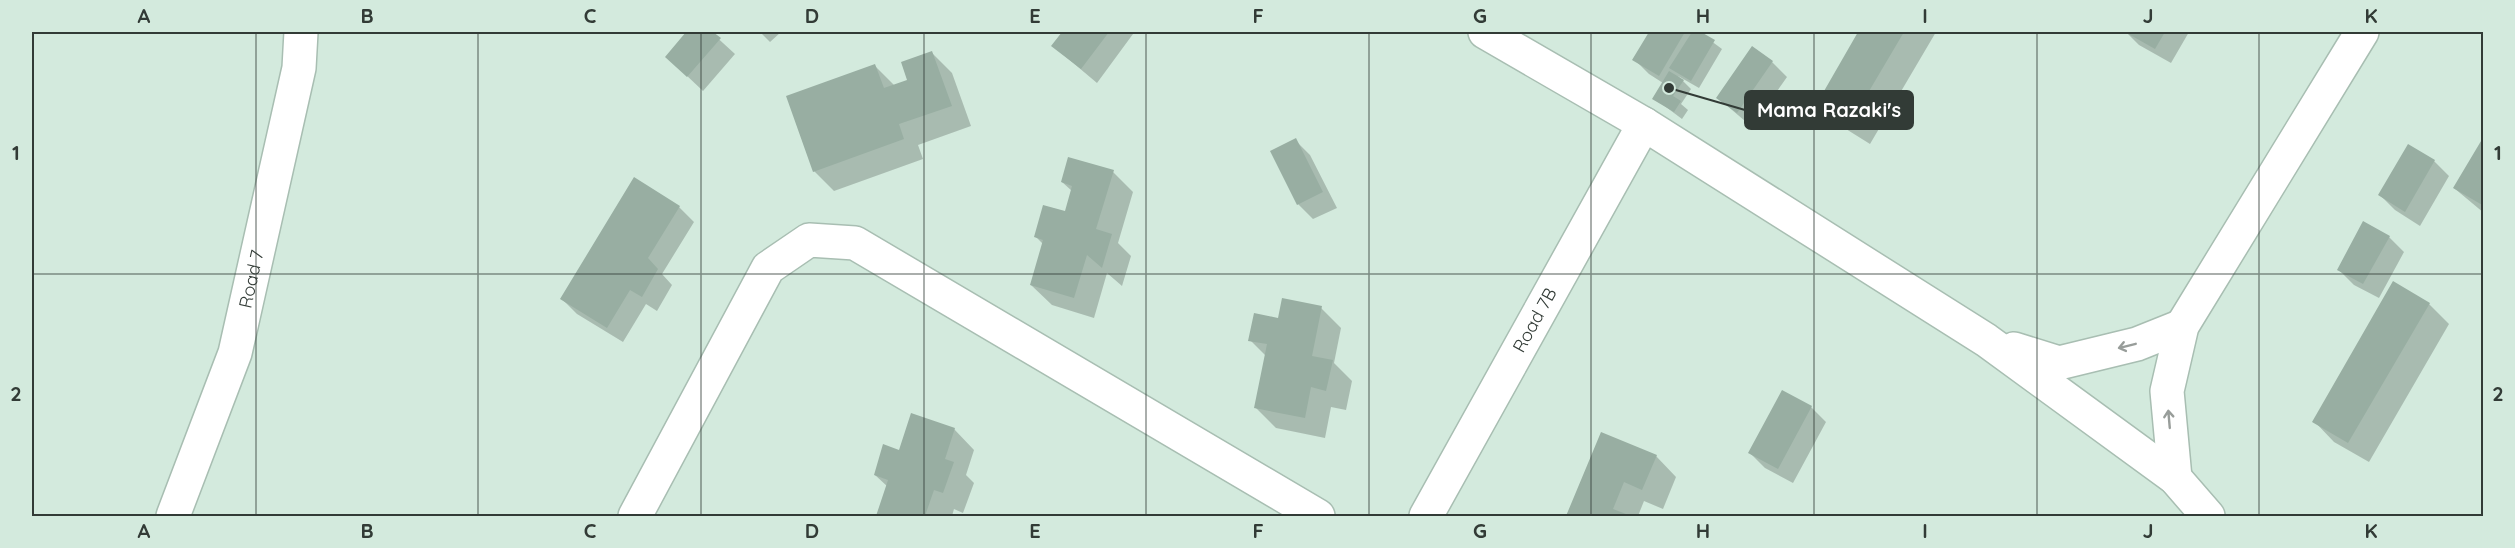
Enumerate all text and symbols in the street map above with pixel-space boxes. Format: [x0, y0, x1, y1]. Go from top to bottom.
text: A [138, 3, 151, 28]
text: B [360, 3, 374, 28]
text: C [584, 3, 597, 28]
text: D [805, 3, 819, 28]
text: E [1029, 3, 1041, 28]
text: F [1252, 3, 1264, 28]
text: G [1473, 3, 1487, 28]
text: H [1696, 3, 1710, 28]
text: I [1922, 3, 1928, 28]
text: J [2142, 3, 2154, 28]
text: K [2364, 3, 2378, 28]
callout: Mama Razaki's [1745, 91, 1913, 129]
text: Mama Razaki's [1757, 97, 1901, 122]
text: 1 [12, 140, 20, 165]
text: 1 [2494, 140, 2502, 165]
street label: Road 7 [233, 248, 269, 310]
street label: Road 7B [1507, 284, 1562, 356]
one-way arrow [2117, 341, 2136, 353]
text: 2 [10, 381, 22, 406]
text: 2 [2492, 381, 2504, 406]
one-way arrow [2163, 410, 2174, 430]
text: A [138, 518, 151, 543]
text: B [360, 518, 374, 543]
text: C [584, 518, 597, 543]
text: D [805, 518, 819, 543]
text: E [1029, 518, 1041, 543]
text: F [1252, 518, 1264, 543]
text: G [1473, 518, 1487, 543]
text: H [1696, 518, 1710, 543]
text: I [1922, 518, 1928, 543]
text: J [2142, 518, 2154, 543]
text: K [2364, 518, 2378, 543]

